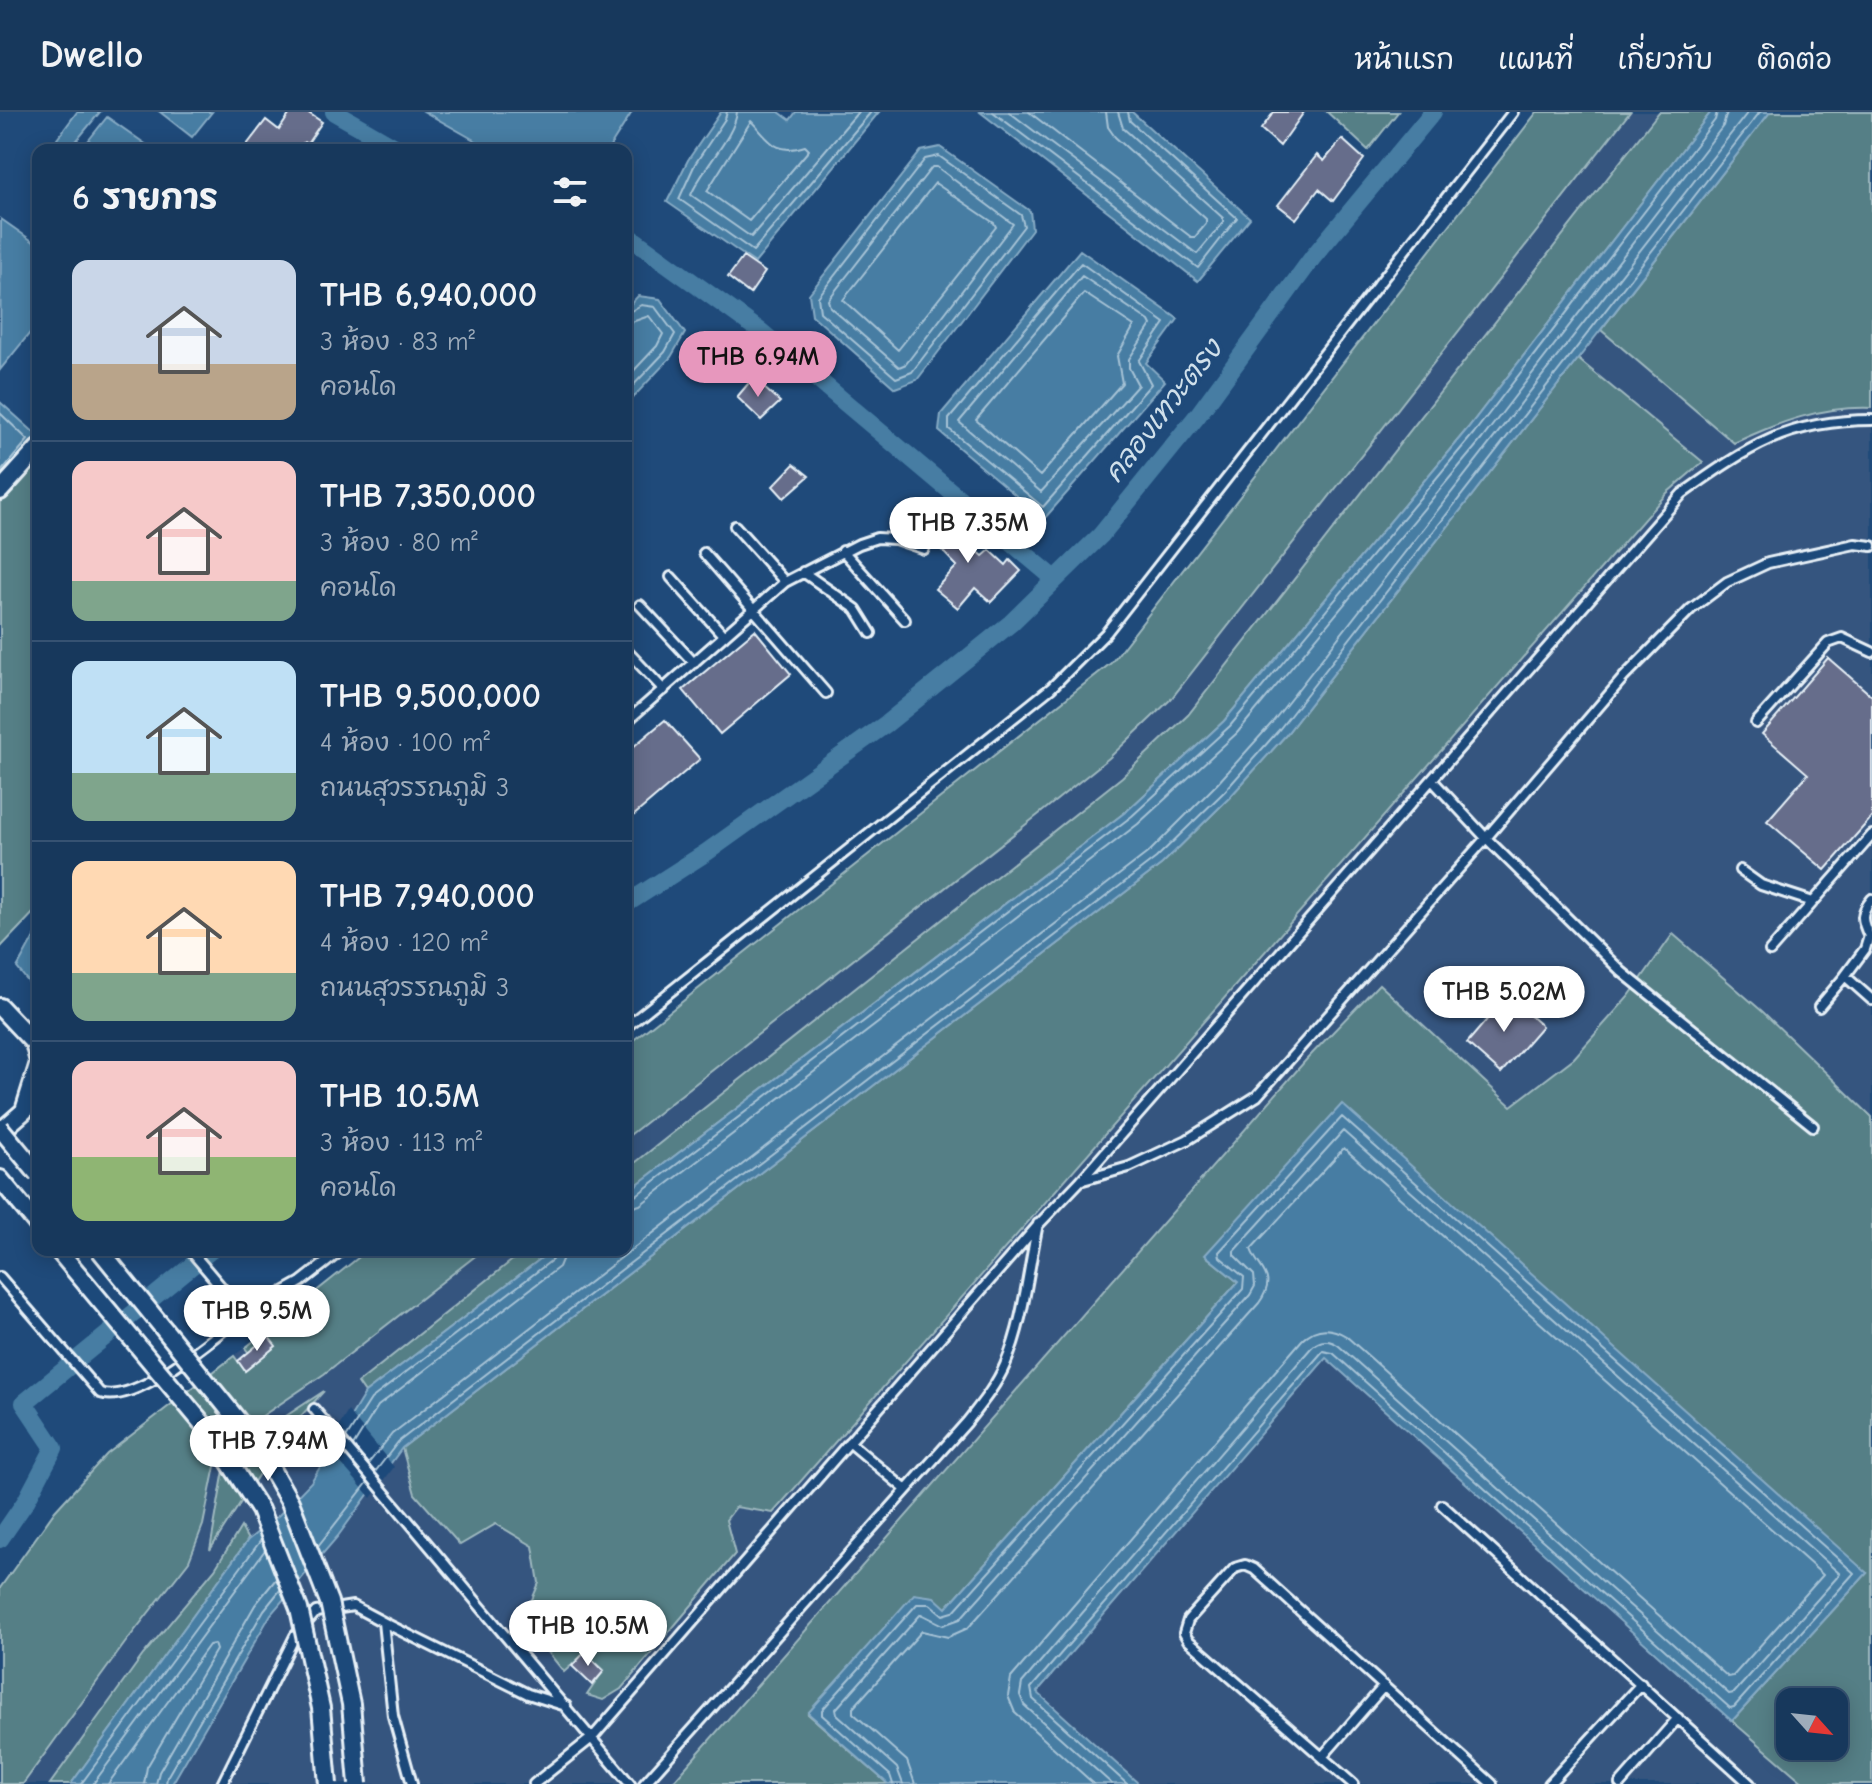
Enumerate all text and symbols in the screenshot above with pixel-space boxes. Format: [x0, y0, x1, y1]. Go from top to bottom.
text: Dwello [40, 33, 143, 77]
text: หน้าแรก [1354, 44, 1454, 76]
text: แผนที่ [1498, 44, 1574, 76]
text: เกี่ยวกับ [1618, 44, 1713, 76]
text: ติดต่อ [1757, 44, 1832, 76]
icon: filters [548, 170, 592, 214]
text: 6 รายการ [72, 178, 218, 218]
text: THB 6,940,000 [320, 275, 537, 315]
icon: home [136, 292, 232, 388]
text: 3 ห้อง · 83 m² [320, 327, 475, 357]
pin: THB 6.94M [666, 331, 850, 399]
water label: คลองเทวะตรง [1097, 331, 1230, 489]
text: THB 6.94M [697, 342, 819, 372]
text: คอนโด [320, 372, 397, 402]
text: THB 7,350,000 [320, 476, 536, 516]
icon: home [136, 493, 232, 589]
pin: THB 7.35M [876, 497, 1060, 565]
text: THB 7.35M [907, 508, 1029, 538]
text: 3 ห้อง · 80 m² [320, 528, 478, 558]
text: คอนโด [320, 573, 397, 603]
text: THB 9,500,000 [320, 676, 541, 716]
icon: home [136, 693, 232, 789]
text: 4 ห้อง · 100 m² [320, 728, 490, 758]
text: ถนนสุวรรณภูมิ 3 [320, 773, 509, 803]
text: THB 7,940,000 [320, 876, 535, 916]
icon: home [136, 893, 232, 989]
text: 4 ห้อง · 120 m² [320, 928, 488, 958]
pin: THB 5.02M [1412, 966, 1596, 1034]
text: ถนนสุวรรณภูมิ 3 [320, 973, 509, 1003]
text: THB 5.02M [1442, 977, 1566, 1007]
text: THB 10.5M [320, 1076, 479, 1116]
icon: home [136, 1093, 232, 1189]
text: 3 ห้อง · 113 m² [320, 1128, 482, 1158]
text: คอนโด [320, 1173, 397, 1203]
pin: THB 9.5M [174, 1285, 340, 1353]
text: THB 9.5M [202, 1296, 312, 1326]
pin: THB 7.94M [176, 1415, 360, 1483]
text: THB 7.94M [208, 1426, 328, 1456]
pin: THB 10.5M [496, 1600, 680, 1668]
text: THB 10.5M [527, 1611, 649, 1641]
north arrow [1776, 1688, 1848, 1760]
map controls [1776, 1688, 1848, 1760]

